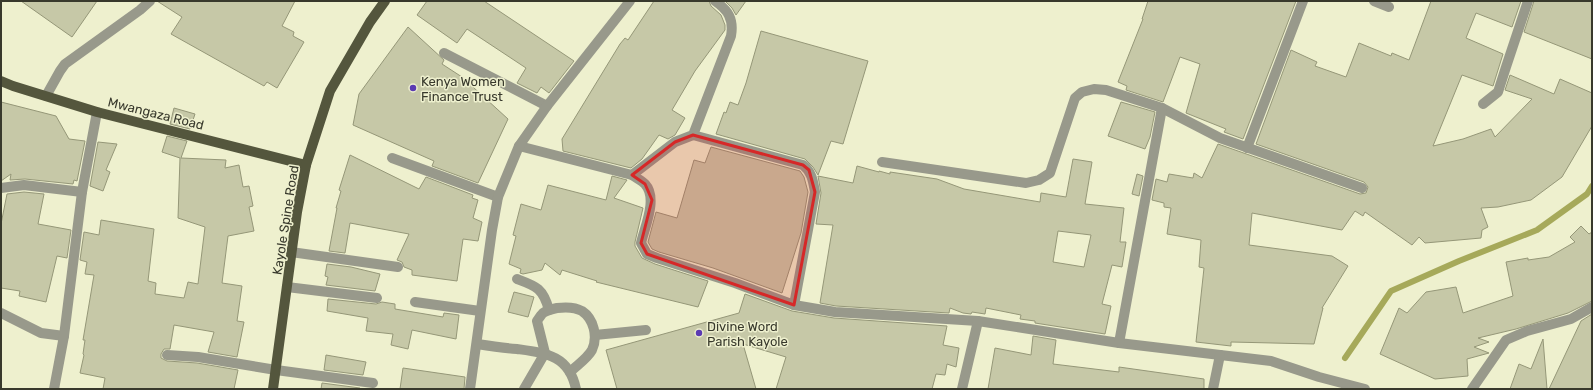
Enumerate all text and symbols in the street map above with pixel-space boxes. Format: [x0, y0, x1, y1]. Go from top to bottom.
place label: Kenya Women Finance Trust [421, 74, 505, 104]
marker: Kenya Women Finance Trust [408, 83, 418, 93]
street label: Mwangaza Road [106, 94, 205, 134]
street label: Kayole Spine Road [269, 164, 302, 276]
place label: Divine Word Parish Kayole [707, 319, 788, 349]
marker: Divine Word Parish Kayole [694, 328, 704, 338]

